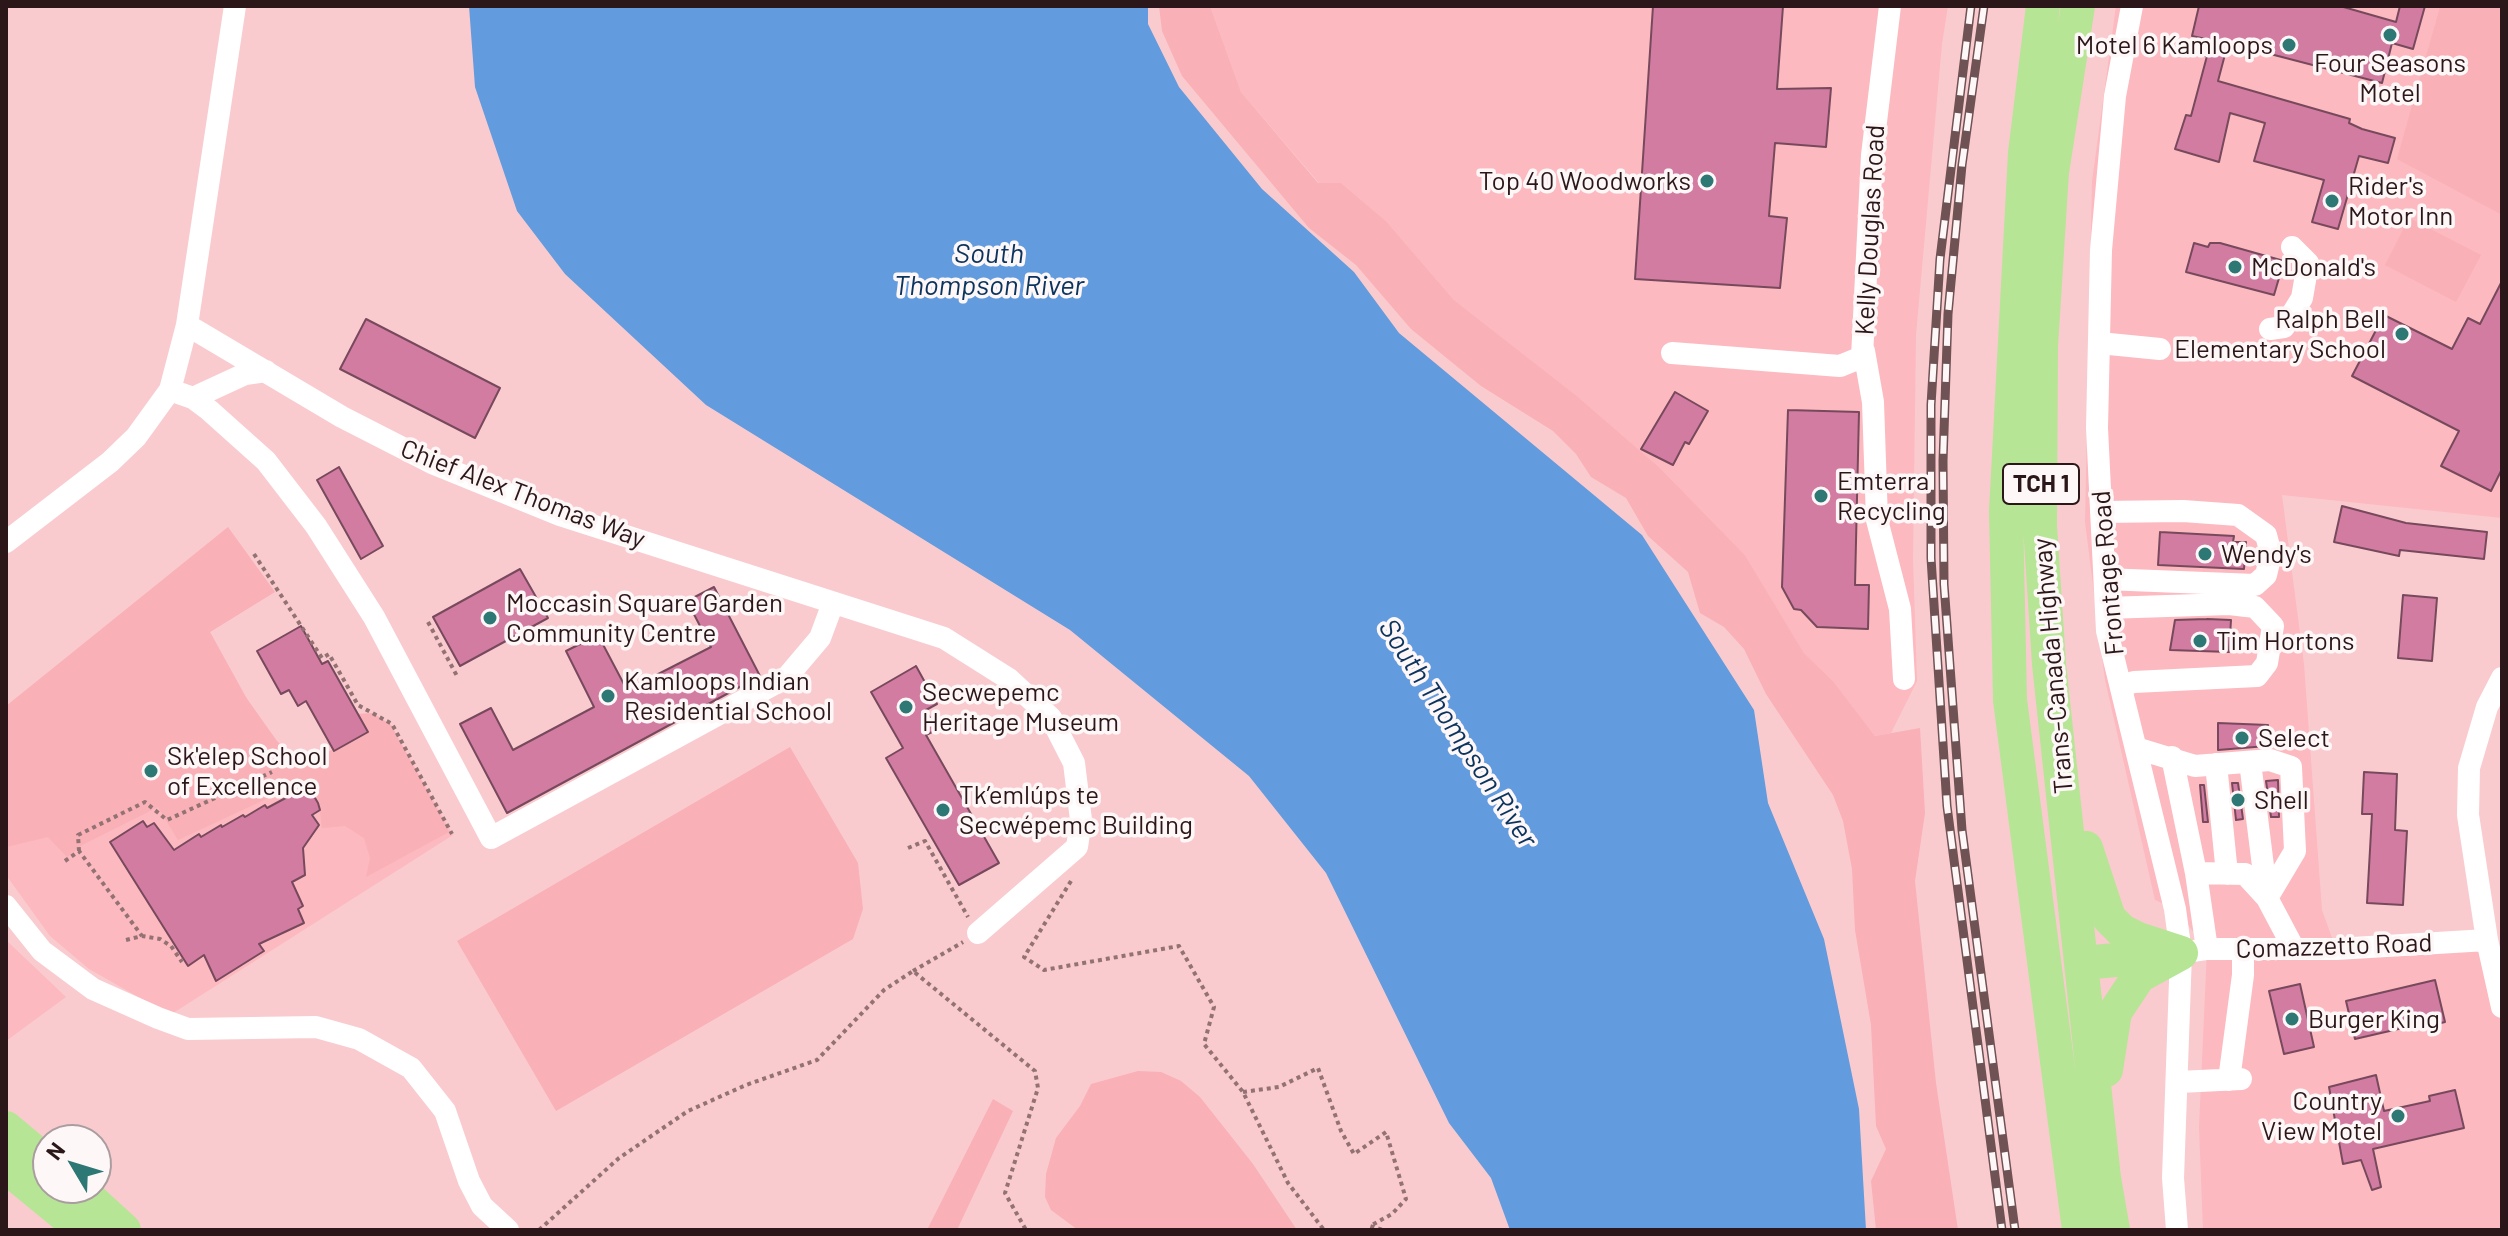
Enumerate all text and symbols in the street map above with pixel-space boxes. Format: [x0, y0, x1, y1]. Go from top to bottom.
marker: Four Seasons Motel [2381, 26, 2399, 44]
place label: Motel 6 Kamloops [2076, 29, 2273, 61]
marker: Motel 6 Kamloops [2280, 36, 2298, 54]
place label: Four Seasons Motel [2314, 47, 2466, 108]
street label: Kelly Douglas Road [1849, 124, 1891, 336]
place label: Top 40 Woodworks [1479, 165, 1691, 197]
place label: Rider's Motor Inn [2348, 170, 2453, 232]
marker: Top 40 Woodworks [1698, 172, 1716, 190]
marker: Rider's Motor Inn [2323, 192, 2341, 210]
water label: South Thompson River [894, 237, 1084, 303]
place label: McDonald's [2251, 251, 2376, 283]
marker: McDonald's [2226, 258, 2244, 276]
place label: Ralph Bell Elementary School [2174, 303, 2386, 364]
marker: Ralph Bell Elementary School [2393, 325, 2411, 343]
street label: Chief Alex Thomas Way [396, 433, 650, 555]
road number: TCH 1 [2003, 464, 2079, 504]
place label: Emterra Recycling [1837, 465, 1946, 526]
marker: Emterra Recycling [1812, 487, 1830, 505]
street label: Frontage Road [2085, 489, 2131, 657]
street label: Trans-Canada Highway [2026, 537, 2080, 795]
place label: Wendy's [2221, 538, 2312, 570]
marker: Wendy's [2196, 545, 2214, 563]
place label: Moccasin Square Garden Community Centre [506, 587, 783, 648]
marker: Moccasin Square Garden Community Centre [481, 609, 499, 627]
water label: South Thompson River [1372, 612, 1544, 854]
place label: Tim Hortons [2216, 625, 2355, 657]
marker: Tim Hortons [2191, 632, 2209, 650]
place label: Kamloops Indian Residential School [624, 665, 832, 726]
place label: Secwepemc Heritage Museum [922, 676, 1119, 738]
marker: Kamloops Indian Residential School [599, 687, 617, 705]
marker: Secwepemc Heritage Museum [897, 698, 915, 716]
place label: Select [2258, 722, 2330, 754]
marker: Select [2233, 729, 2251, 747]
place label: Sk'elep School of Excellence [167, 740, 327, 802]
marker: Sk'elep School of Excellence [142, 762, 160, 780]
place label: Tk’emlúps te Secwe̓pemc Building [959, 779, 1193, 840]
place label: Shell [2254, 784, 2309, 816]
marker: Shell [2229, 791, 2247, 809]
marker: Tk’emlúps te Secwe̓pemc Building [934, 801, 952, 819]
street label: Comazzetto Road [2235, 927, 2433, 965]
place label: Burger King [2308, 1003, 2440, 1035]
marker: Burger King [2283, 1010, 2301, 1028]
place label: Country View Motel [2261, 1085, 2382, 1146]
marker: Country View Motel [2389, 1107, 2407, 1125]
north arrow [32, 1124, 112, 1204]
text: N [40, 1137, 69, 1164]

